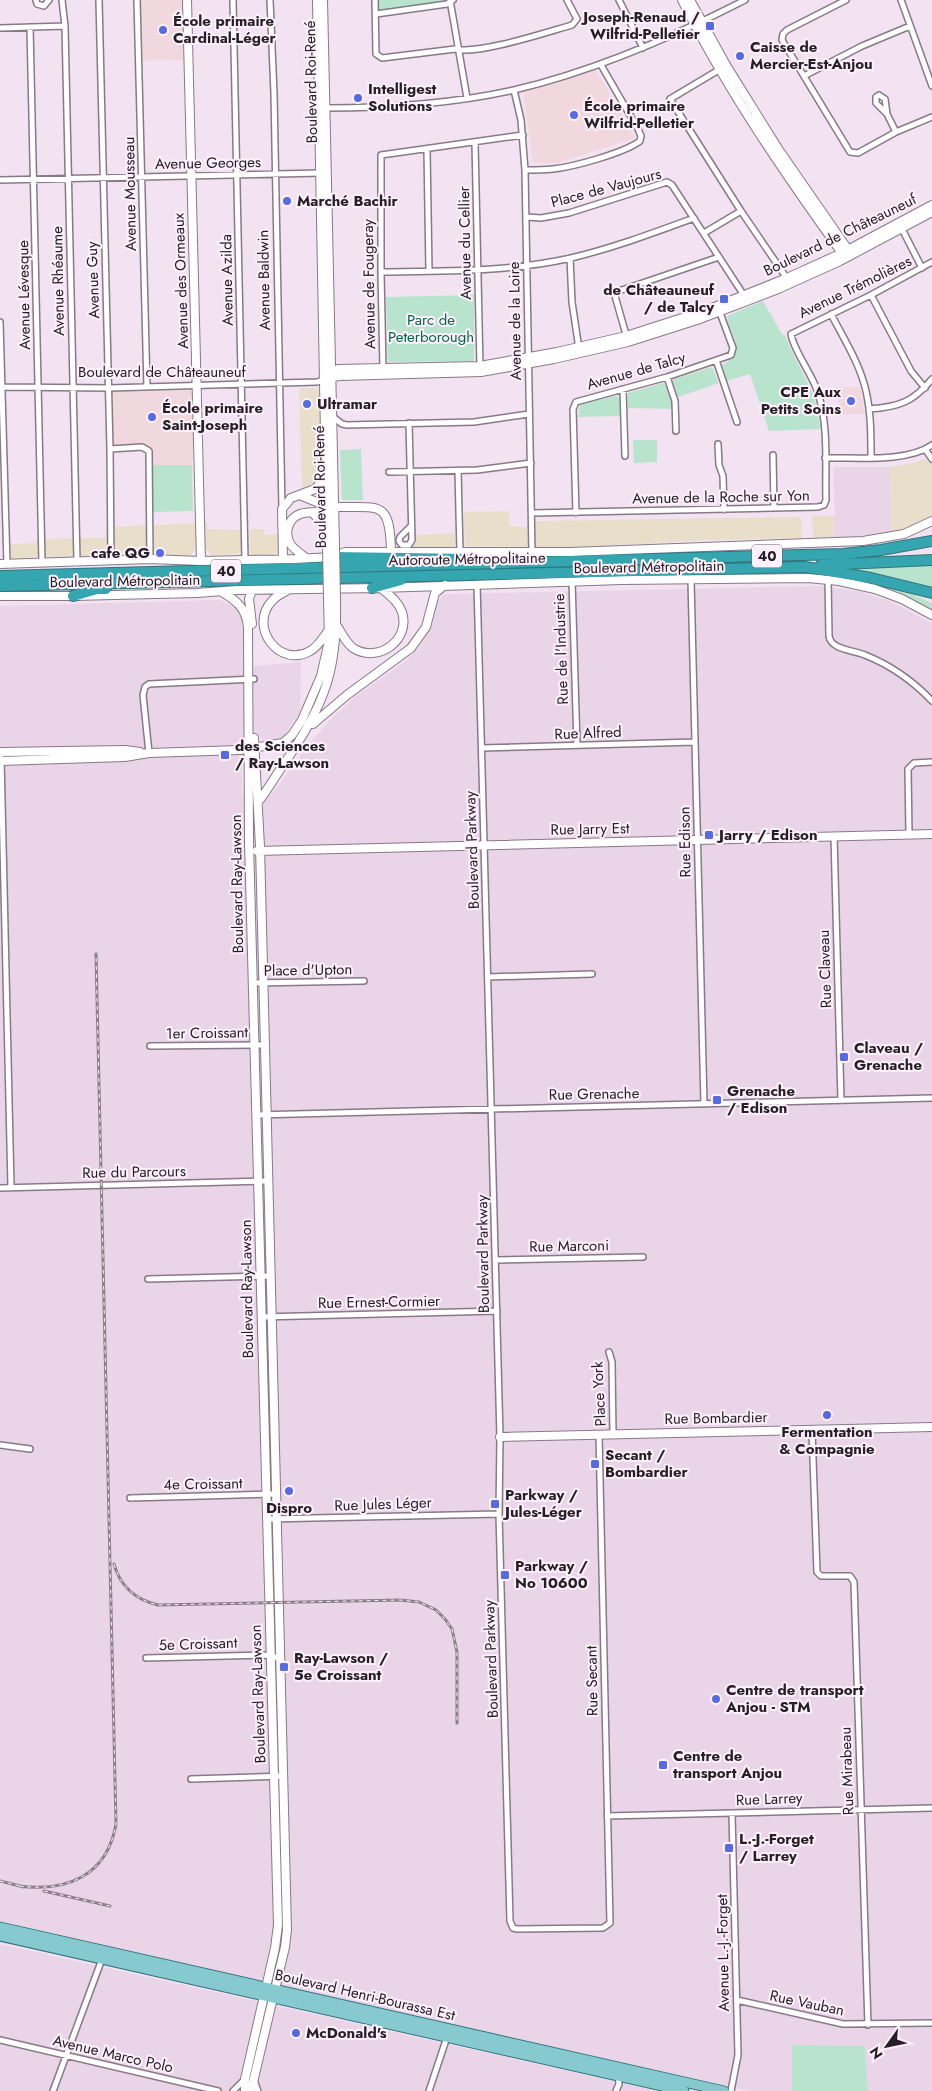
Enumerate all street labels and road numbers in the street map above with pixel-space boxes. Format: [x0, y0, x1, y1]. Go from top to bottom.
street label: Boulevard Roi-René [299, 20, 323, 144]
street label: Avenue Mousseau [118, 137, 142, 251]
street label: Avenue Georges [155, 151, 261, 175]
street label: Place de Vaujours [548, 163, 664, 213]
street label: Avenue du Cellier [453, 185, 477, 300]
street label: Boulevard de Châteauneuf [760, 188, 921, 282]
street label: Avenue des Ormeaux [168, 212, 194, 349]
street label: Avenue de Fougeray [357, 218, 381, 349]
street label: Avenue Rhéaume [46, 226, 70, 336]
street label: Avenue Baldwin [252, 229, 276, 331]
street label: Avenue Azilda [215, 234, 239, 326]
street label: Avenue Lévesque [12, 240, 36, 350]
street label: Avenue Guy [81, 241, 105, 319]
street label: Avenue Trémolières [795, 250, 915, 324]
street label: Avenue de la Loire [503, 261, 527, 381]
street label: Avenue de Talcy [584, 346, 688, 396]
street label: Boulevard de Châteauneuf [78, 361, 247, 383]
street label: Boulevard Roi-René [308, 425, 332, 549]
street label: Avenue de la Roche sur Yon [632, 484, 810, 510]
road number: 40 [752, 544, 782, 568]
street label: Autoroute Métropolitaine [388, 547, 546, 571]
street label: Boulevard Métropolitain [573, 555, 725, 579]
road number: 40 [211, 560, 241, 582]
street label: Boulevard Métropolitain [49, 569, 201, 593]
street label: Rue de l'Industrie [548, 593, 574, 705]
street label: Rue Alfred [554, 721, 622, 745]
street label: Boulevard Parkway [459, 790, 485, 909]
street label: Rue Edison [673, 806, 697, 878]
street label: Boulevard Ray-Lawson [225, 814, 249, 954]
street label: Rue Jarry Est [550, 817, 630, 841]
street label: Rue Claveau [813, 929, 837, 1009]
street label: Place d'Upton [263, 958, 353, 982]
street label: 1er Croissant [166, 1021, 249, 1045]
street label: Rue Grenache [548, 1082, 640, 1106]
street label: Rue du Parcours [82, 1160, 186, 1184]
street label: Boulevard Parkway [471, 1194, 495, 1313]
street label: Boulevard Ray-Lawson [235, 1219, 259, 1359]
street label: Rue Marconi [529, 1234, 609, 1258]
street label: Rue Ernest-Cormier [318, 1290, 441, 1314]
street label: Place York [586, 1361, 612, 1427]
street label: Rue Bombardier [664, 1406, 769, 1430]
street label: 4e Croissant [163, 1472, 243, 1496]
street label: Rue Jules Léger [334, 1491, 433, 1517]
street label: Boulevard Parkway [478, 1599, 504, 1718]
street label: Boulevard Ray-Lawson [245, 1624, 271, 1764]
street label: 5e Croissant [158, 1632, 238, 1656]
street label: Rue Secant [580, 1645, 604, 1716]
street label: Rue Mirabeau [834, 1727, 860, 1815]
street label: Rue Larrey [735, 1787, 803, 1811]
street label: Avenue L.-J.-Forget [711, 1894, 735, 2012]
street label: Boulevard Henri-Bourassa Est [273, 1964, 458, 2027]
street label: Rue Vauban [768, 1984, 846, 2022]
street label: Avenue Marco Polo [51, 2029, 175, 2079]

